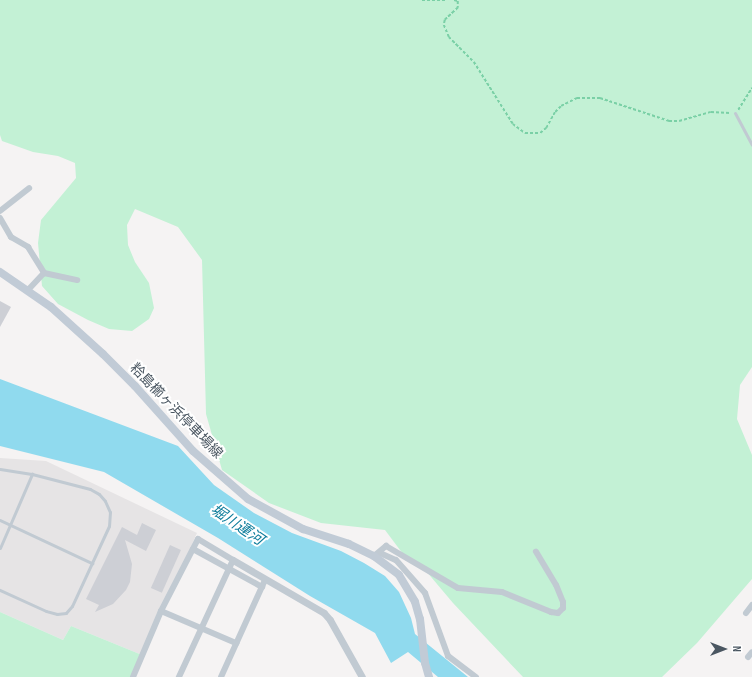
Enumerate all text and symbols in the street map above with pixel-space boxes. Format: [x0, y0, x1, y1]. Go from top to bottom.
street label: 粭島櫛ヶ浜停車場線 [126, 360, 226, 462]
water label: 堀川運河 [207, 501, 267, 549]
north arrow [704, 629, 744, 669]
text: N [730, 646, 743, 652]

